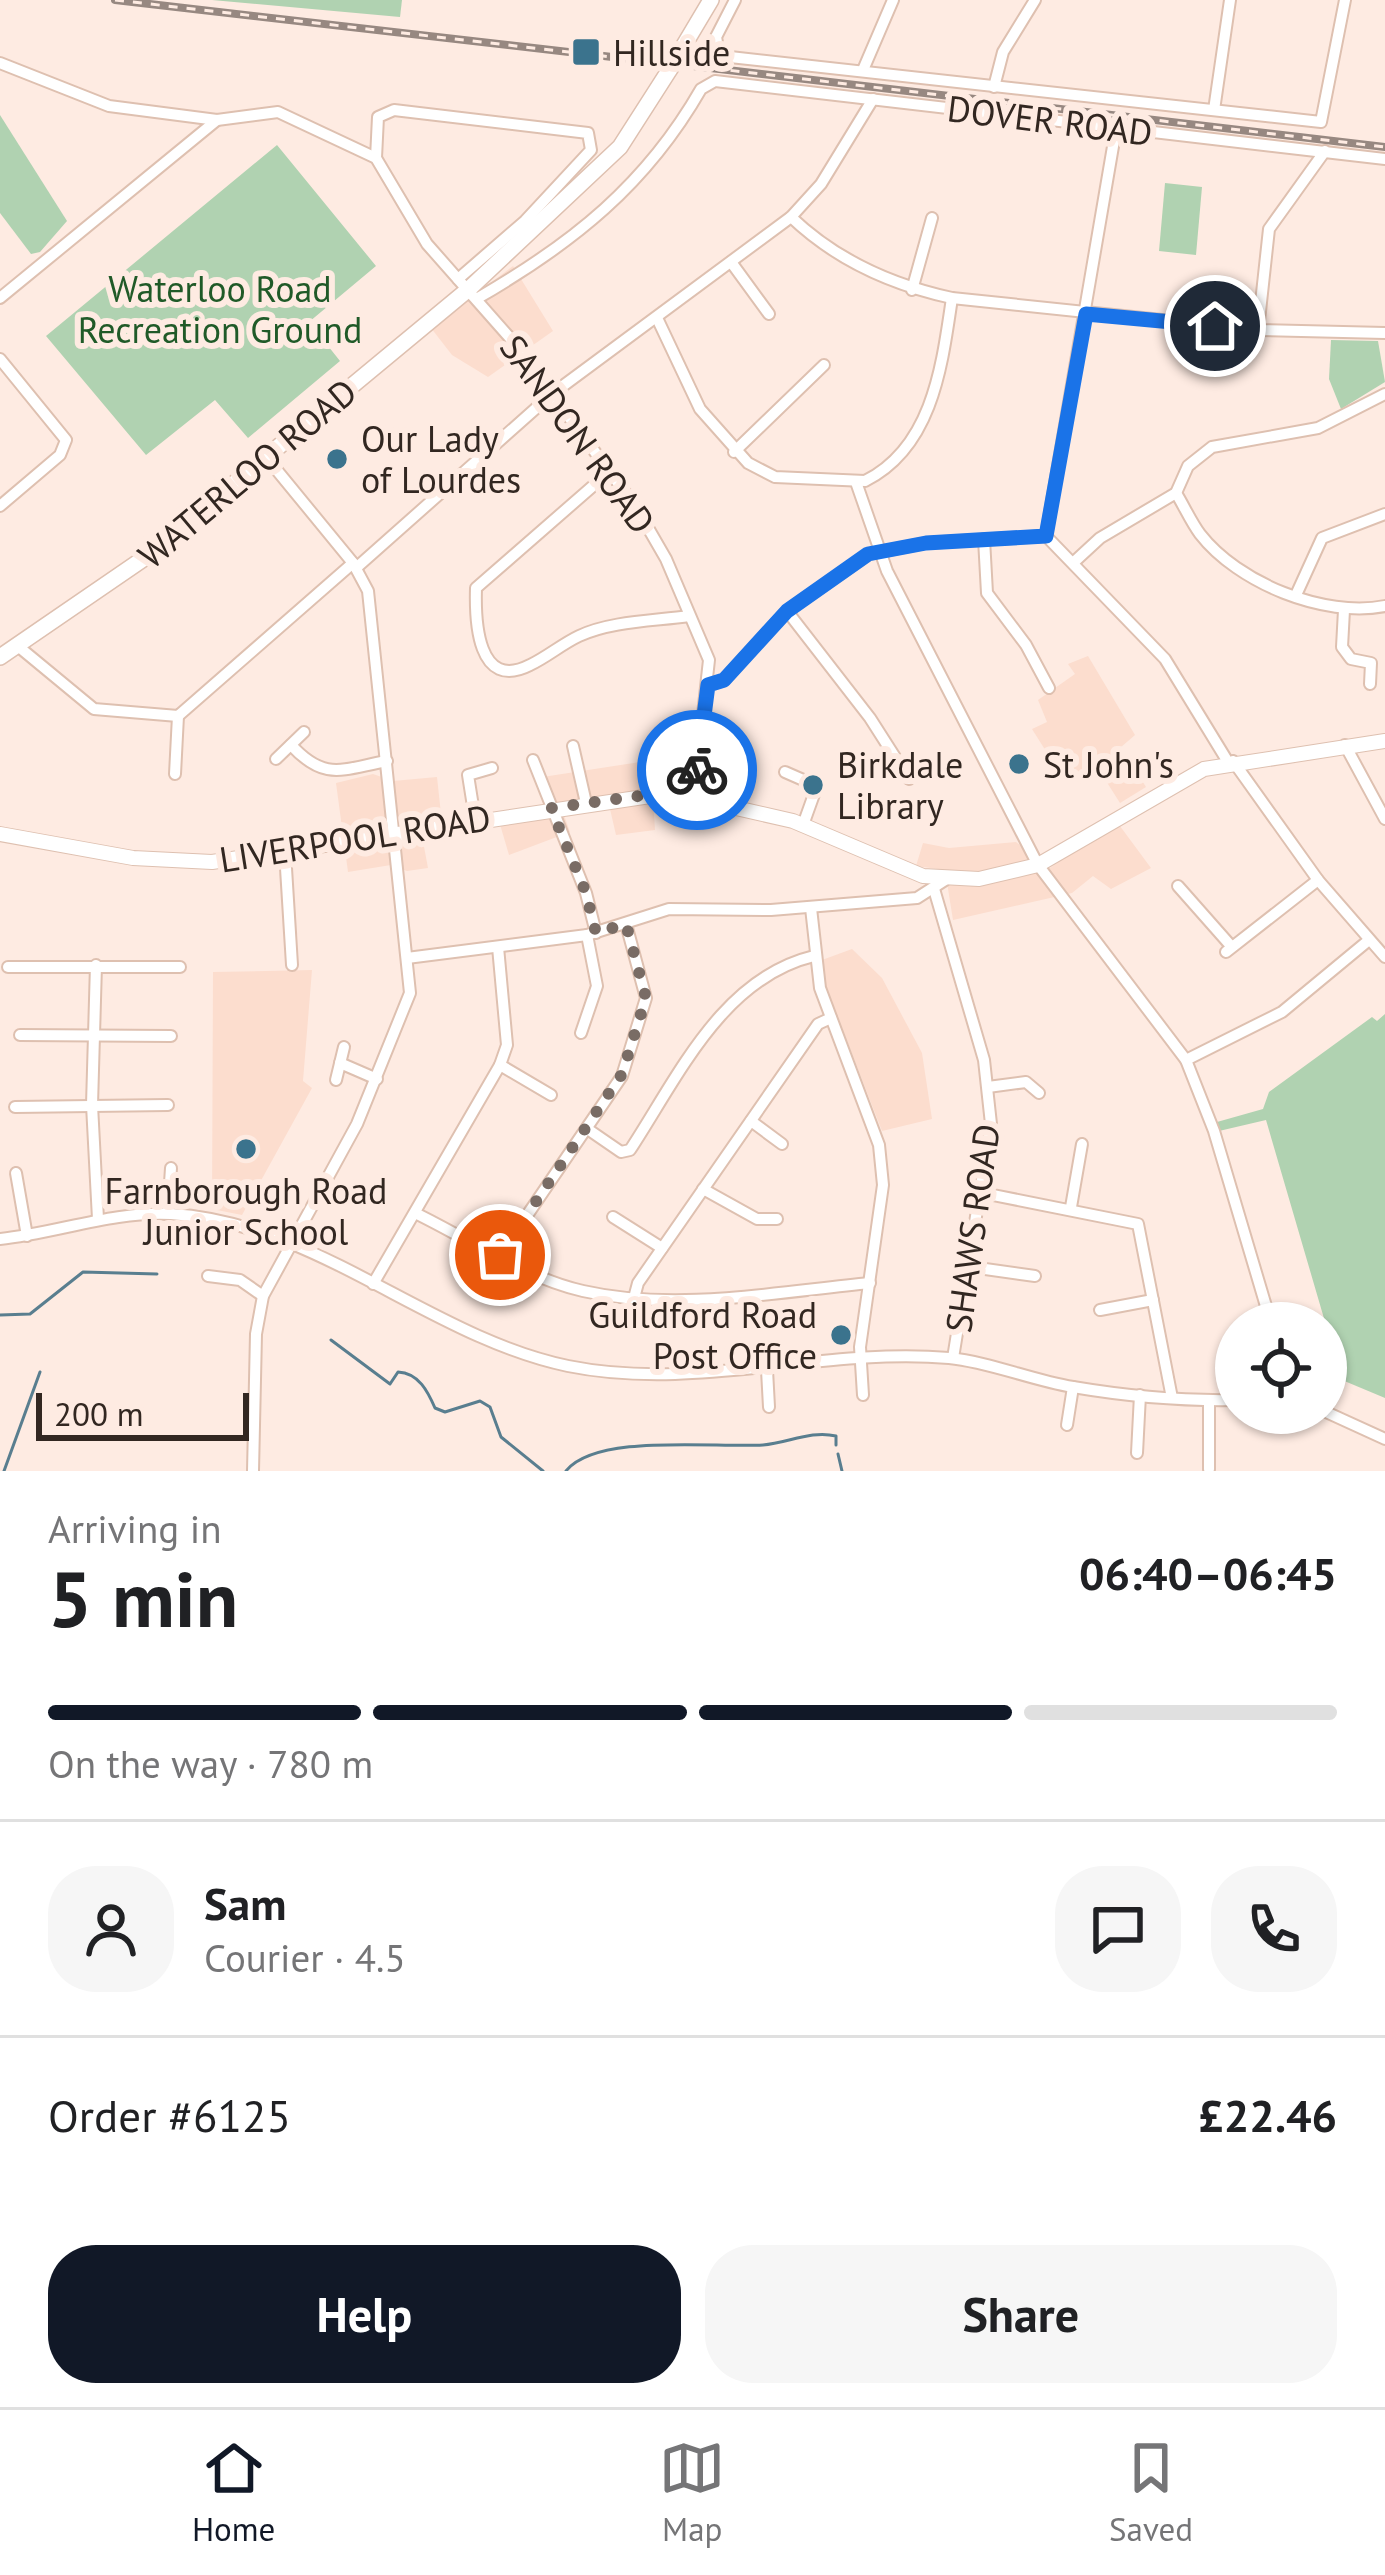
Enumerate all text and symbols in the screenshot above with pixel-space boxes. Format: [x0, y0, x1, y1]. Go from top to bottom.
place label: Hillside [613, 29, 730, 76]
marker: Hillside [570, 36, 602, 68]
street label: DOVER ROAD [945, 84, 1155, 156]
park label: Waterloo Road Recreation Ground [78, 265, 362, 353]
pin [1164, 275, 1266, 377]
icon: home [1182, 293, 1248, 359]
street label: SANDON ROAD [490, 325, 666, 543]
street label: WATERLOO ROAD [128, 368, 366, 578]
place label: Our Lady of Lourdes [361, 415, 521, 503]
marker: Our Lady of Lourdes [324, 446, 350, 472]
courier [637, 710, 757, 830]
icon: bike [664, 737, 730, 803]
place label: Birkdale Library [837, 741, 963, 829]
place label: St John's [1043, 741, 1174, 788]
marker: St John's [1006, 751, 1032, 777]
marker: Birkdale Library [800, 772, 826, 798]
street label: LIVERPOOL ROAD [216, 793, 494, 883]
street label: SHAWS ROAD [934, 1121, 1010, 1335]
marker: Farnborough Road Junior School [233, 1136, 259, 1162]
place label: Farnborough Road Junior School [105, 1167, 387, 1255]
pin [449, 1204, 551, 1306]
icon: bag [467, 1222, 533, 1288]
place label: Guildford Road Post Office [588, 1291, 817, 1379]
map controls [1215, 1302, 1347, 1434]
button: locate [1215, 1302, 1347, 1434]
marker: Guildford Road Post Office [828, 1322, 854, 1348]
scale bar [36, 1387, 249, 1440]
text: 200 m [54, 1392, 144, 1435]
text: Arriving in [48, 1503, 222, 1554]
text: 06:40–06:45 [1079, 1544, 1337, 1602]
text: 5 min [48, 1548, 238, 1649]
text: On the way · 780 m [48, 1738, 373, 1789]
button: person [48, 1866, 174, 1992]
button: chat [1055, 1866, 1181, 1992]
button: phone [1211, 1866, 1337, 1992]
text: Sam [204, 1874, 286, 1932]
text: Courier · 4.5 [204, 1932, 406, 1983]
text: Order #6125 [48, 2086, 291, 2144]
text: £22.46 [1198, 2086, 1337, 2144]
button: Help [48, 2245, 681, 2383]
button: Share [705, 2245, 1337, 2383]
tab: Home [192, 2435, 275, 2550]
tab: Map [659, 2435, 725, 2550]
tab: Saved [1109, 2435, 1193, 2550]

